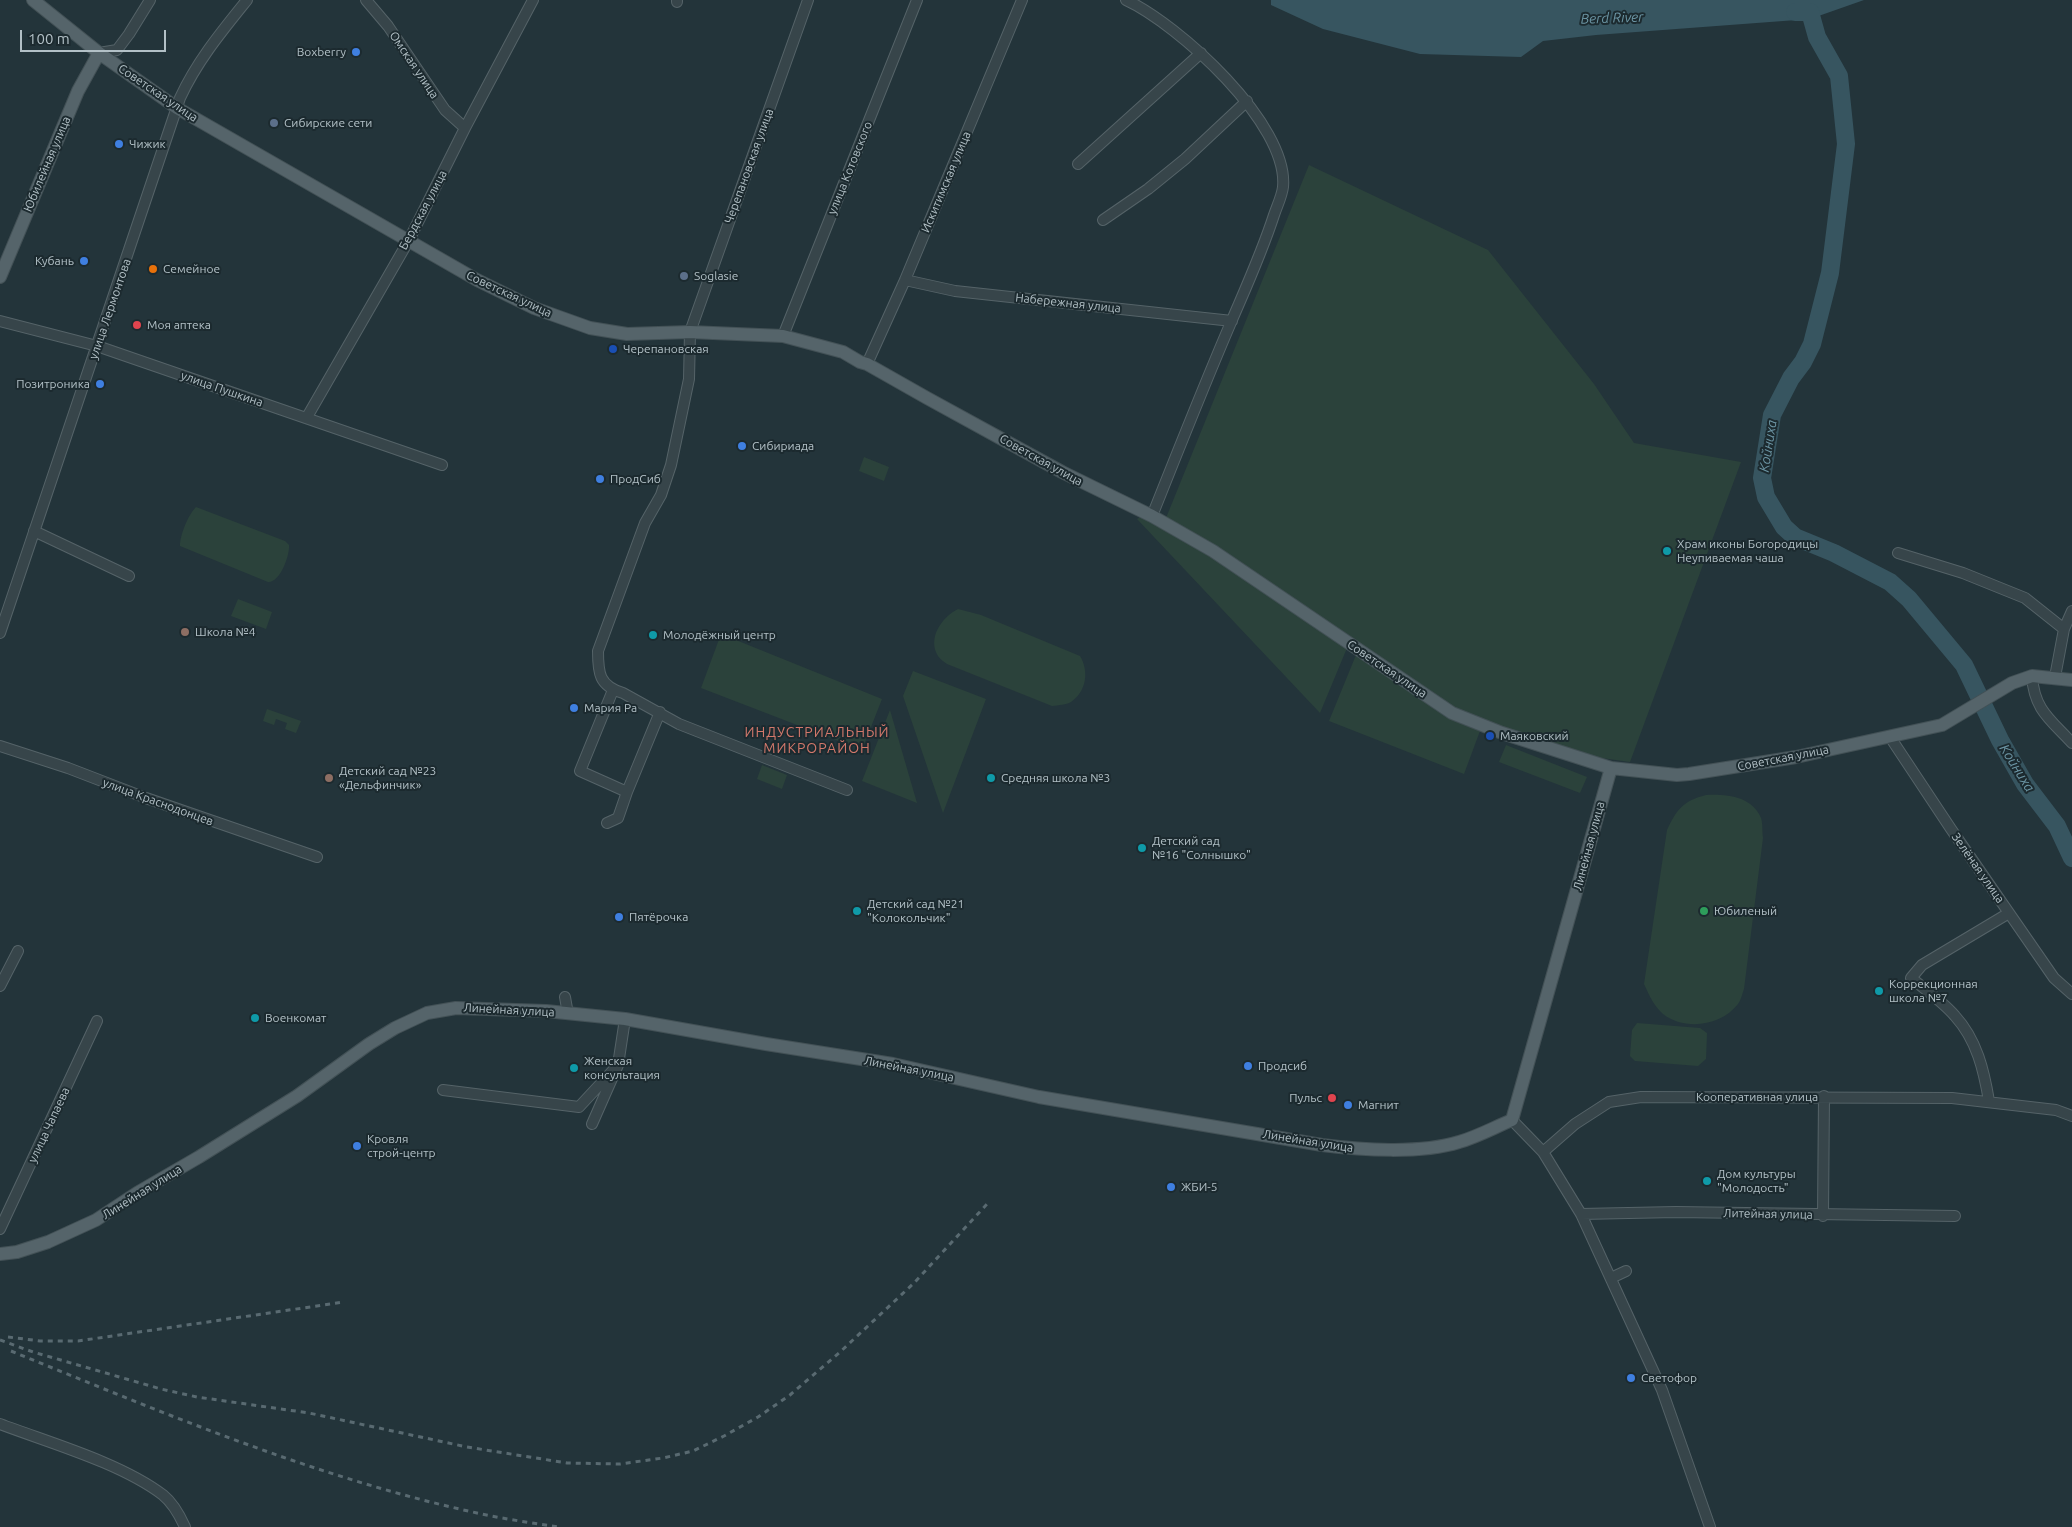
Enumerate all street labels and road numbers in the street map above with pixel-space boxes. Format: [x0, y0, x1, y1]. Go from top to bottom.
street label: Омская улица [386, 29, 442, 101]
street label: Советская улица [115, 61, 201, 125]
street label: Черепановская улица [721, 107, 777, 225]
street label: Юбилейная улица [20, 114, 74, 214]
street label: улица Котовского [825, 119, 875, 217]
street label: Искитимская улица [918, 129, 974, 235]
street label: Бердская улица [396, 168, 450, 252]
street label: улица Лермонтова [86, 257, 134, 361]
street label: Советская улица [464, 268, 554, 320]
street label: Набережная улица [1015, 290, 1121, 316]
street label: улица Пушкина [179, 368, 265, 410]
street label: Советская улица [997, 431, 1085, 489]
street label: Советская улица [1344, 637, 1430, 701]
street label: Советская улица [1736, 742, 1830, 774]
street label: улица Краснодонцев [101, 775, 215, 829]
street label: Линейная улица [1570, 800, 1608, 892]
street label: Зелёная улица [1949, 830, 2007, 906]
street label: Линейная улица [463, 1000, 555, 1020]
street label: Линейная улица [863, 1053, 955, 1085]
street label: улица Чапаева [25, 1085, 73, 1165]
street label: Кооперативная улица [1696, 1090, 1818, 1104]
street label: Линейная улица [1262, 1127, 1354, 1155]
street label: Линейная улица [99, 1162, 185, 1222]
street label: Литейная улица [1723, 1206, 1813, 1222]

